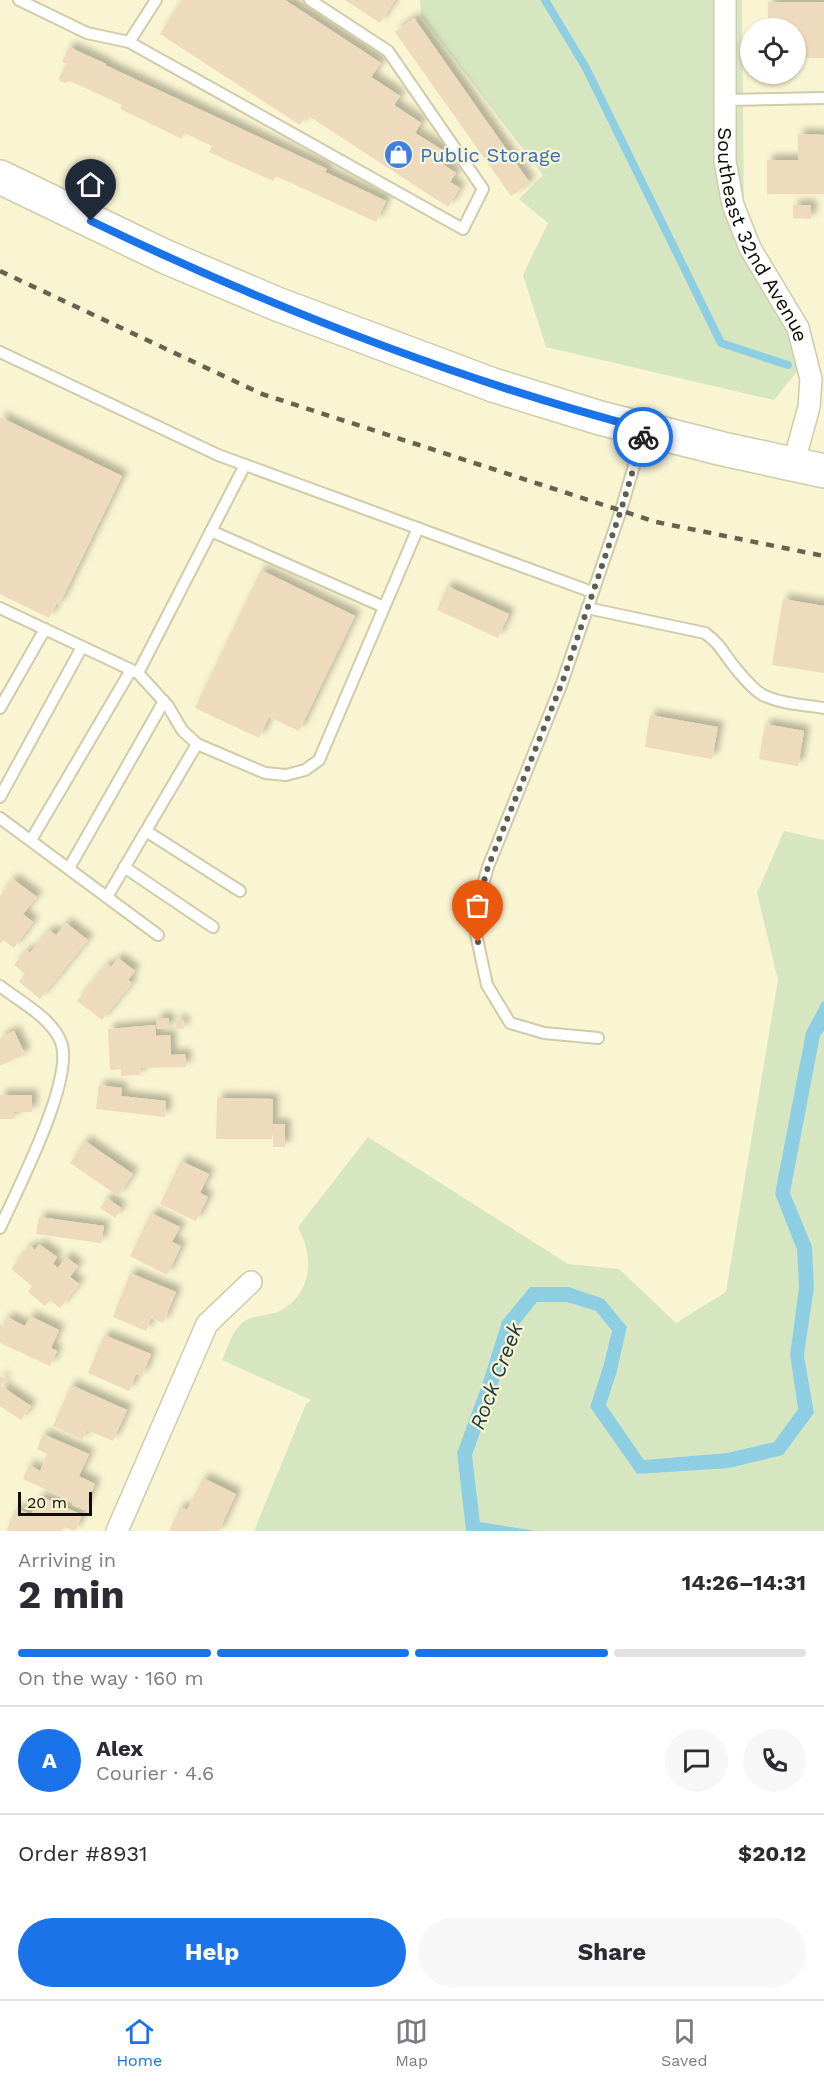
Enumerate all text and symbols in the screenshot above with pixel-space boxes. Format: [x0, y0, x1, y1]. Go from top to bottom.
map controls [740, 18, 806, 84]
button: locate [740, 18, 806, 84]
street label: Southeast 32nd Avenue [713, 127, 813, 344]
shop icon: Public Storage [383, 139, 415, 171]
place label: Public Storage [420, 143, 561, 167]
pin [65, 159, 116, 221]
icon: home [74, 168, 107, 201]
courier [613, 407, 673, 467]
icon: bike [627, 421, 660, 454]
pin [452, 880, 503, 942]
icon: bag [461, 889, 494, 922]
water label: Rock Creek [464, 1319, 528, 1433]
scale bar [18, 1489, 92, 1516]
text: 20 m [27, 1493, 67, 1512]
text: Arriving in [18, 1548, 116, 1572]
text: 14:26–14:31 [682, 1570, 806, 1595]
text: 2 min [18, 1572, 125, 1617]
text: On the way · 160 m [18, 1666, 203, 1690]
button: chat [665, 1729, 728, 1792]
button: phone [743, 1729, 806, 1792]
text: Alex [96, 1736, 143, 1761]
text: A [42, 1748, 57, 1773]
text: Courier · 4.6 [96, 1761, 214, 1785]
text: Order #8931 [18, 1841, 148, 1866]
text: $20.12 [738, 1841, 806, 1866]
button: Help [18, 1918, 406, 1987]
button: Share [418, 1918, 806, 1987]
tab: Home [116, 2015, 162, 2070]
tab: Map [395, 2015, 428, 2070]
tab: Saved [661, 2015, 708, 2070]

